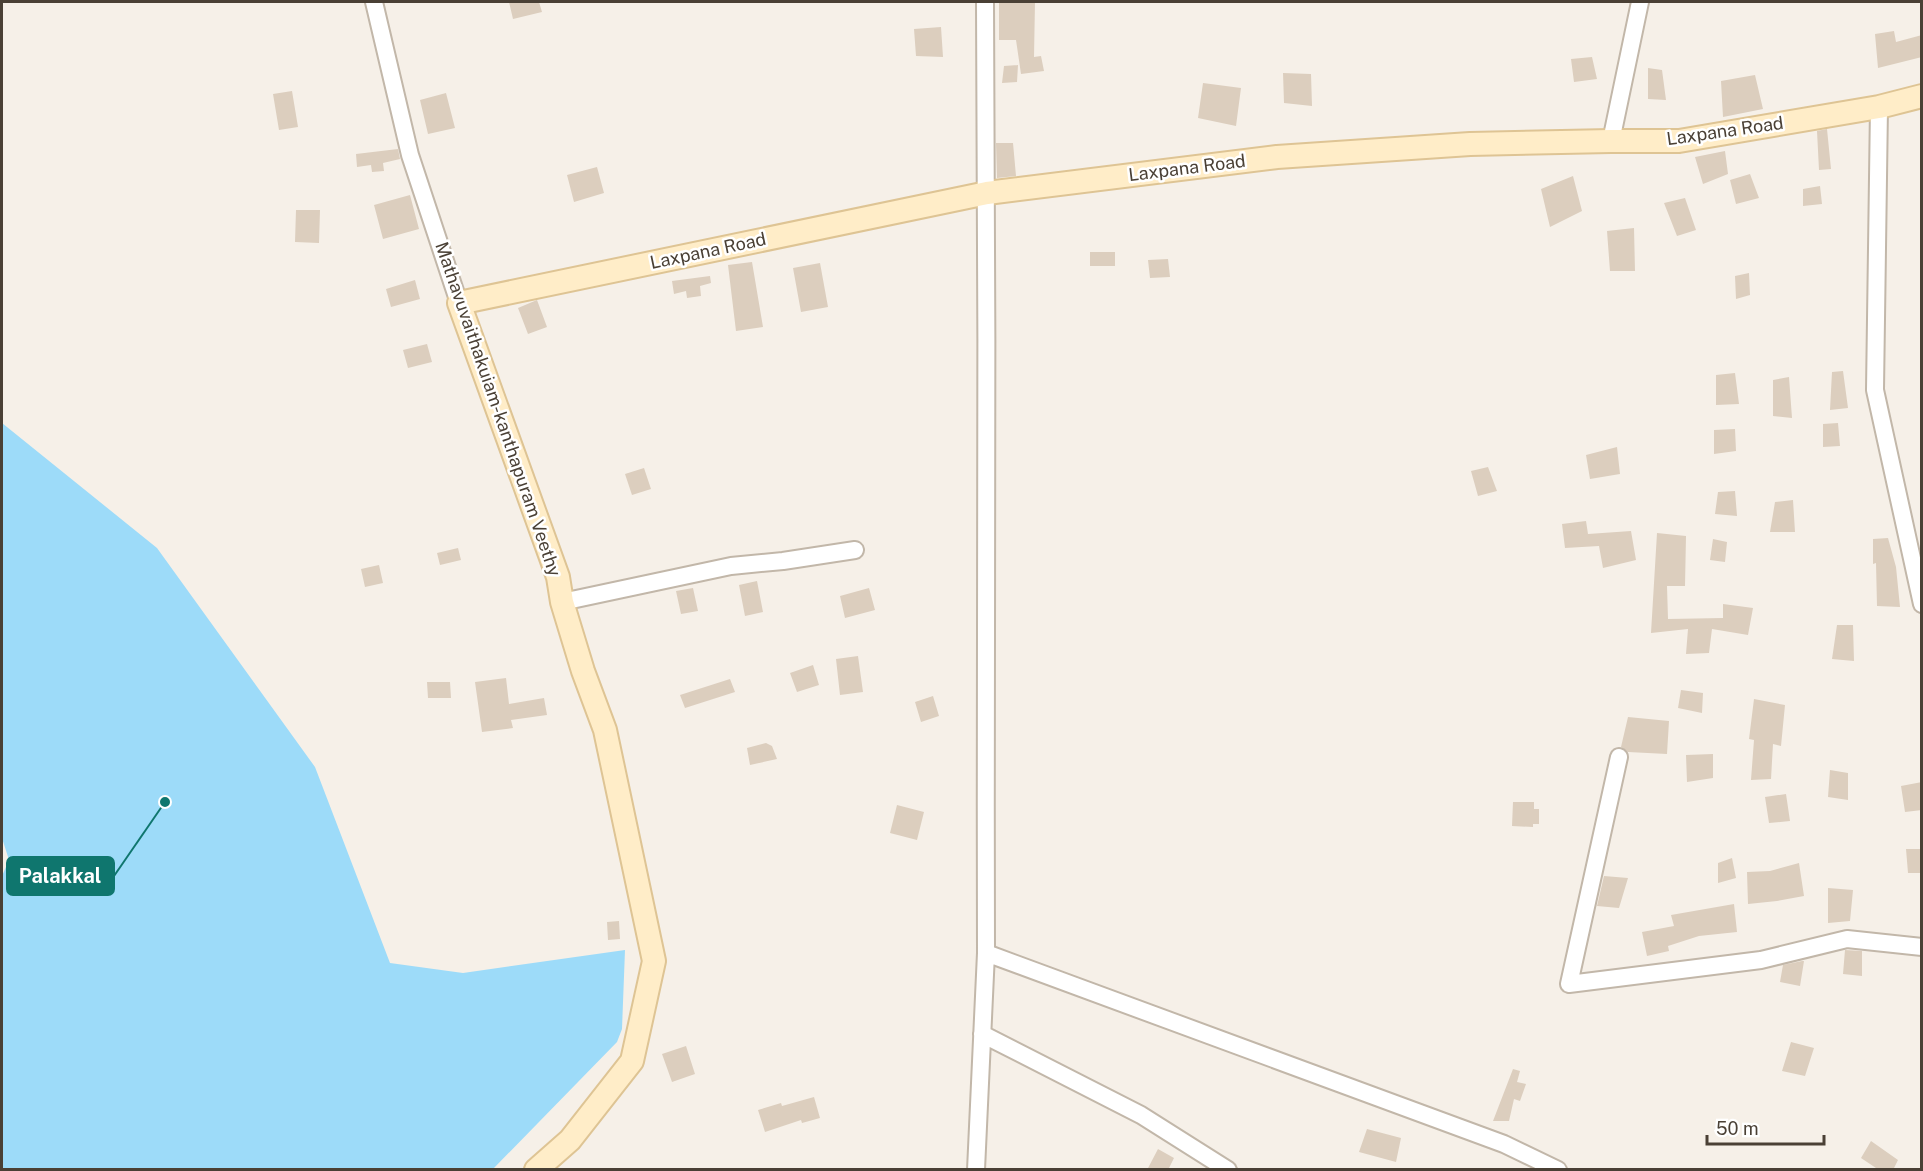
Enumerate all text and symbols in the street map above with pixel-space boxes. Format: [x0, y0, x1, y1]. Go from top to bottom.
street label: Laxpana Road [1665, 112, 1785, 149]
street label: Laxpana Road [1127, 150, 1247, 185]
street label: Laxpana Road [648, 228, 768, 273]
street label: Mathavuvaithakuiam-kanthapuram Veethy [431, 239, 566, 579]
callout: Palakkal [7, 857, 114, 895]
text: Palakkal [19, 864, 101, 888]
scale bar [1707, 1108, 1824, 1146]
text: 50 m [1716, 1118, 1759, 1139]

